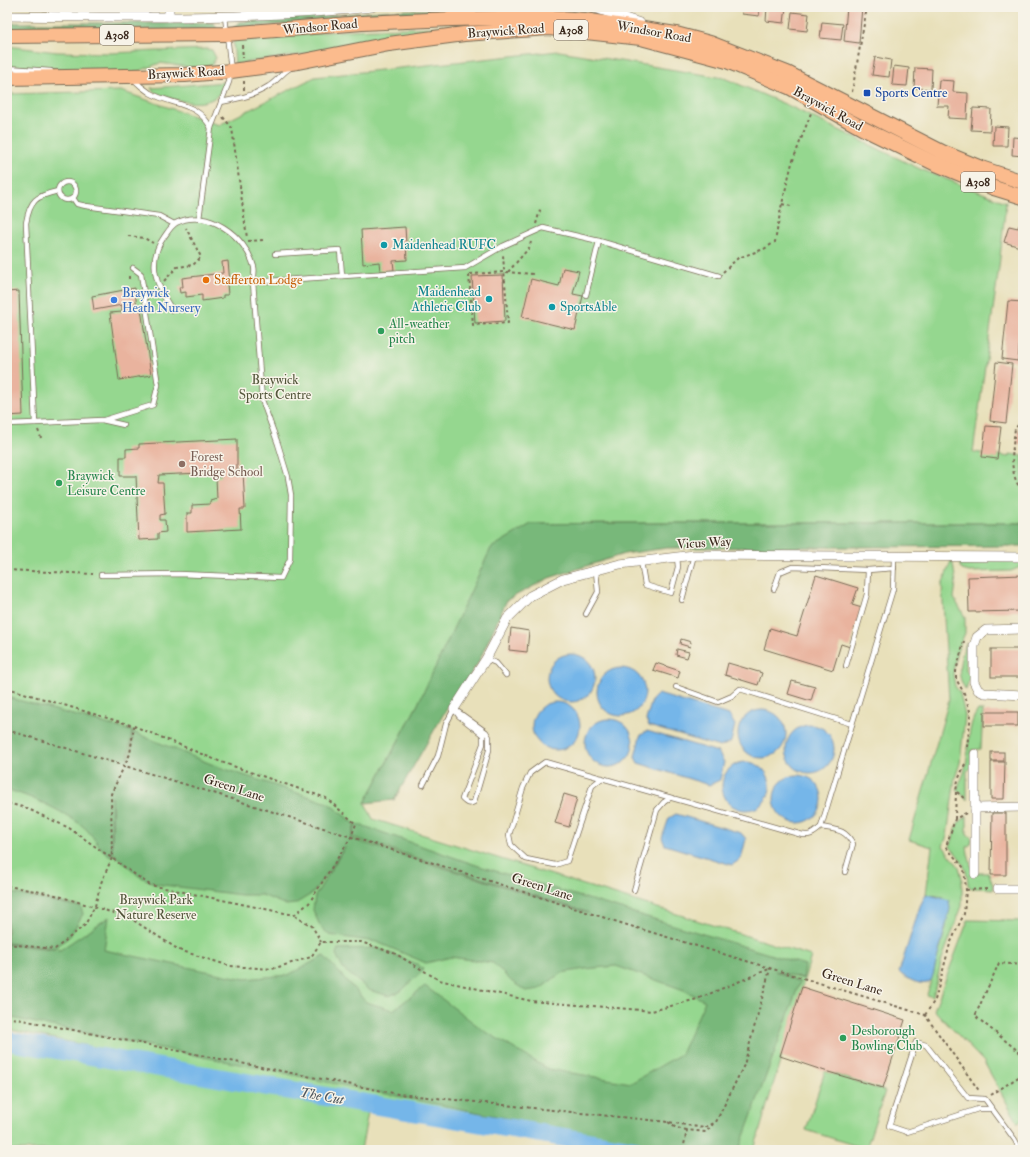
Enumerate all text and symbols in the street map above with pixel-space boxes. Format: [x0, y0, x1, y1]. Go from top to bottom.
street label: Windsor Road [281, 16, 359, 38]
street label: Windsor Road [615, 17, 693, 47]
street label: Braywick Road [467, 20, 546, 43]
road number: A308 [554, 20, 588, 40]
road number: A308 [100, 25, 134, 45]
street label: Braywick Road [147, 63, 226, 84]
street label: Braywick Road [790, 83, 866, 136]
place label: Sports Centre [875, 85, 948, 102]
marker: Sports Centre [862, 88, 872, 98]
road number: A308 [961, 172, 995, 192]
place label: Maidenhead RUFC [392, 237, 496, 253]
marker: Maidenhead RUFC [379, 240, 389, 250]
place label: Stafferton Lodge [214, 272, 303, 288]
marker: Stafferton Lodge [201, 275, 211, 285]
place label: Maidenhead Athletic Club [411, 284, 482, 315]
place label: Braywick Heath Nursery [122, 285, 201, 317]
marker: Maidenhead Athletic Club [484, 294, 494, 304]
marker: Braywick Heath Nursery [109, 295, 119, 305]
place label: SportsAble [560, 299, 617, 316]
marker: SportsAble [547, 302, 557, 312]
place label: All-weather pitch [388, 316, 450, 348]
marker: All-weather pitch [376, 326, 386, 336]
park label: Braywick Sports Centre [239, 372, 312, 404]
place label: Forest Bridge School [190, 449, 263, 480]
marker: Forest Bridge School [177, 459, 187, 469]
place label: Braywick Leisure Centre [67, 468, 146, 499]
marker: Braywick Leisure Centre [54, 478, 64, 488]
street label: Vicus Way [676, 534, 732, 553]
street label: Green Lane [202, 771, 267, 806]
street label: Green Lane [510, 870, 575, 905]
park label: Braywick Park Nature Reserve [115, 892, 197, 923]
street label: Green Lane [820, 965, 885, 999]
place label: Desborough Bowling Club [851, 1023, 922, 1054]
marker: Desborough Bowling Club [838, 1033, 848, 1043]
water label: The Cut [299, 1084, 346, 1108]

